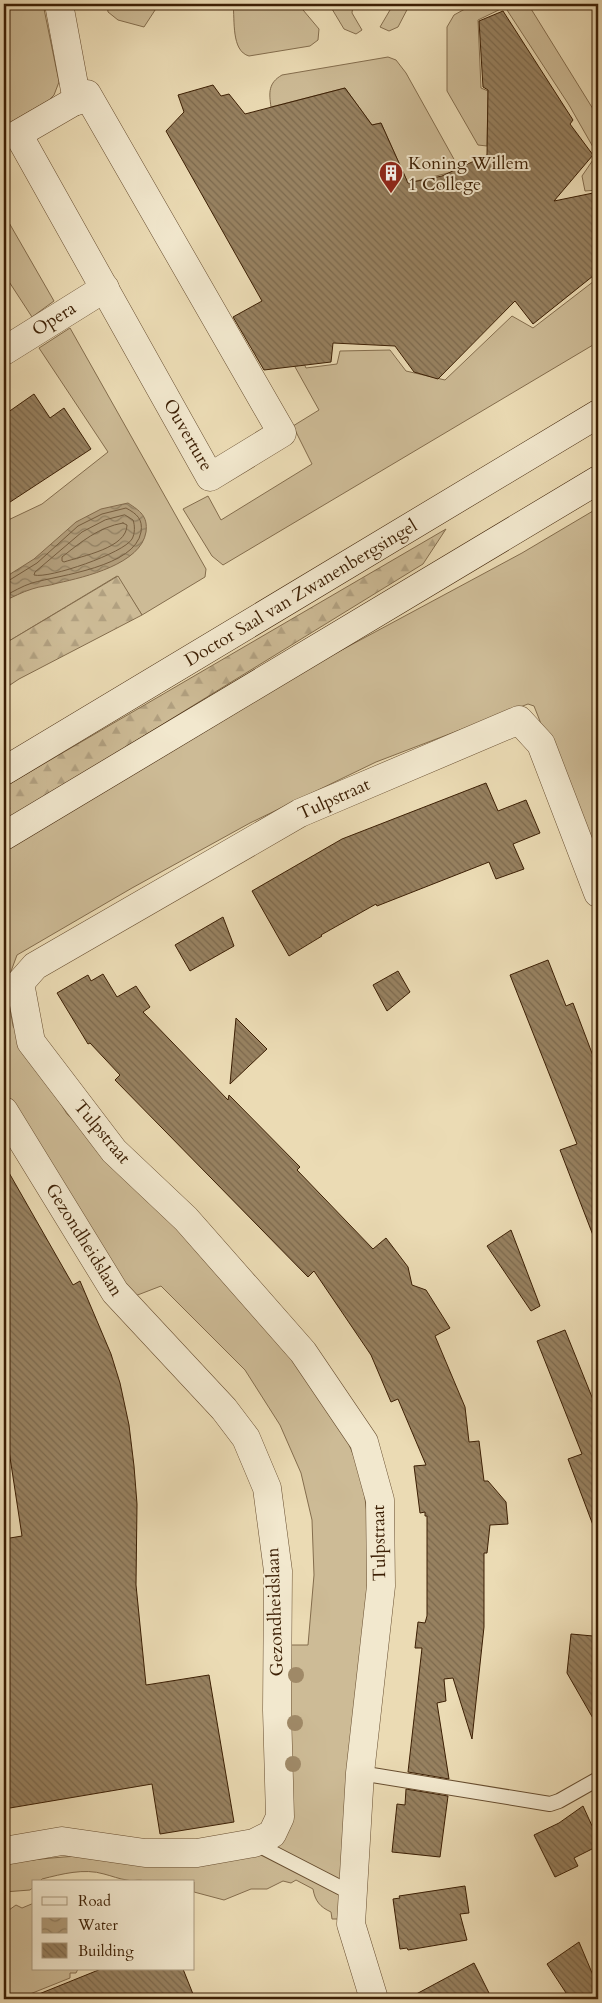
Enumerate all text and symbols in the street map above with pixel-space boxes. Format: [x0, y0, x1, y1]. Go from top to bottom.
place label: Koning Willem 1 College [408, 151, 530, 197]
building icon: Koning Willem 1 College [378, 160, 404, 194]
street label: Opera [27, 296, 81, 342]
street label: Ouverture [157, 394, 219, 476]
street label: Doctor Saal van Zwanenbergsingel [180, 513, 423, 673]
street label: Tulpstraat [294, 772, 374, 826]
street label: Tulpstraat [68, 1095, 136, 1170]
street label: Gezondheidslaan [39, 1179, 129, 1302]
street label: Tulpstraat [366, 1504, 392, 1582]
street label: Gezondheidslaan [260, 1546, 290, 1677]
legend [32, 1880, 195, 1970]
text: Road [78, 1891, 111, 1911]
text: Water [77, 1915, 119, 1935]
text: Building [78, 1941, 134, 1961]

